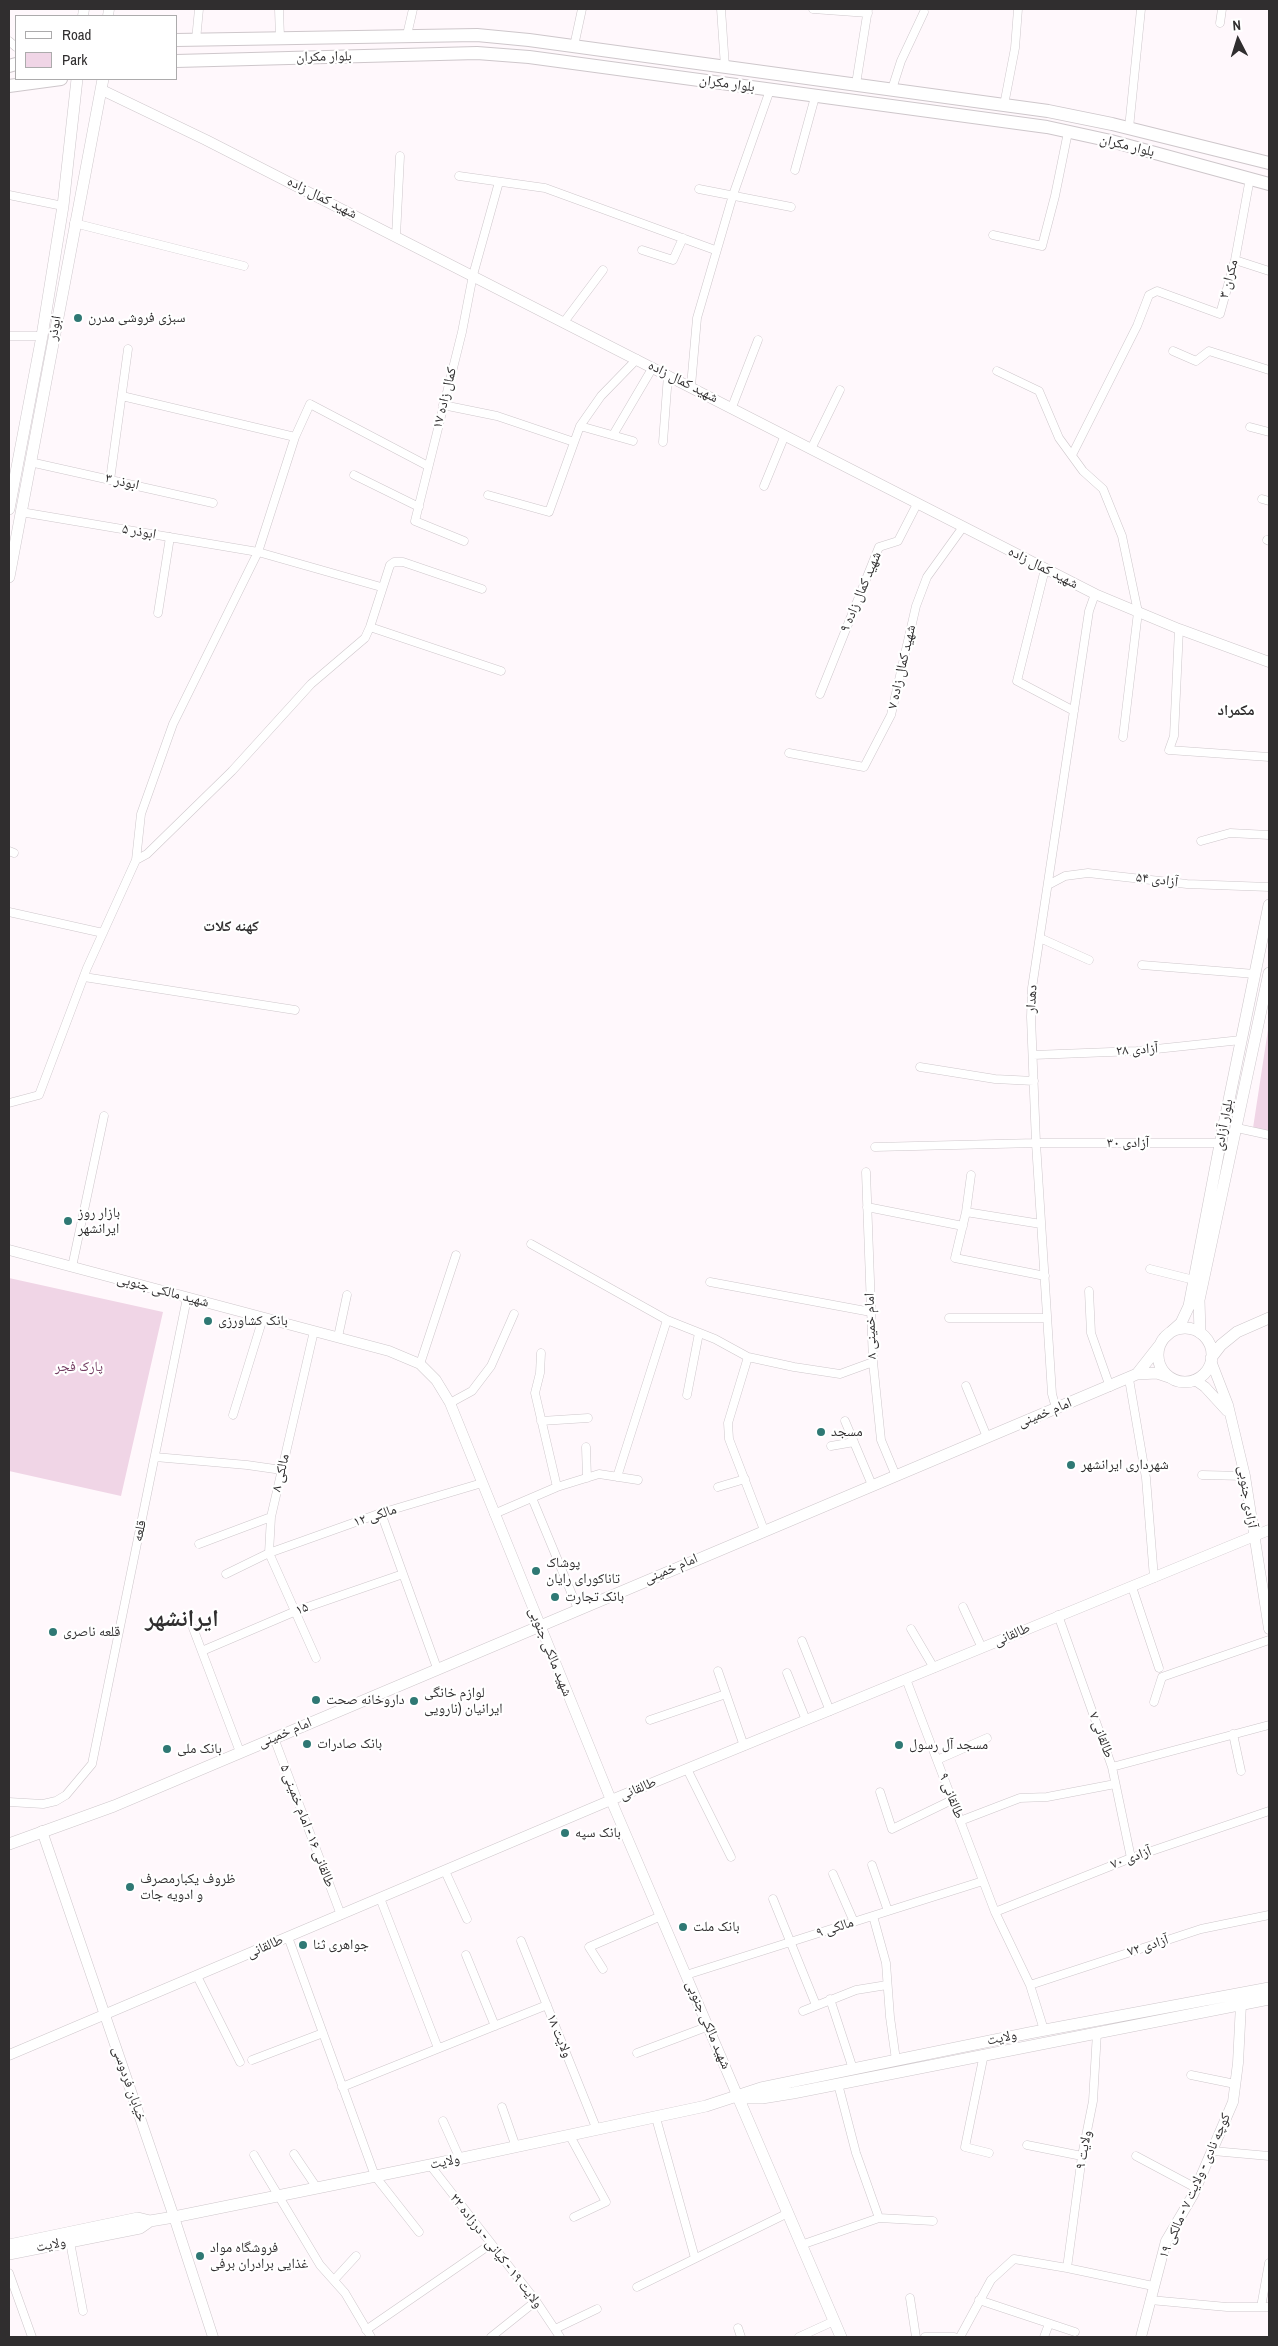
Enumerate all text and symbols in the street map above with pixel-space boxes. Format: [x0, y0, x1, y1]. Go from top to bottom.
legend [15, 15, 178, 80]
north arrow [1213, 15, 1263, 65]
text: N [1232, 16, 1242, 34]
text: Road [62, 24, 91, 45]
street label: بلوار مکران [296, 48, 352, 66]
text: Park [62, 49, 87, 70]
street label: بلوار مکران [698, 72, 756, 96]
street label: بلوار مکران [1098, 131, 1156, 161]
street label: شهید کمال زاده [284, 173, 360, 223]
street label: مکران ۳ [1216, 258, 1242, 300]
place label: سبزی فروشی مدرن [88, 310, 186, 326]
marker: سبزی فروشی مدرن [72, 312, 84, 324]
street label: ابوذر [45, 314, 65, 342]
street label: شهید کمال زاده [645, 357, 721, 407]
street label: کمال زاده ۱۷ [429, 366, 461, 430]
street label: ابوذر ۳ [103, 470, 141, 494]
street label: ابوذر ۵ [121, 521, 157, 543]
street label: شهید کمال زاده [1005, 543, 1081, 593]
street label: شهید کمال زاده ۹ [837, 549, 885, 635]
street label: شهید کمال زاده ۷ [884, 623, 920, 711]
district label: مکمراد [1217, 702, 1255, 720]
street label: آزادی ۵۴ [1135, 869, 1179, 891]
district label: کهنه کلات [203, 918, 259, 936]
street label: دهدار [1023, 984, 1041, 1014]
street label: آزادی ۲۸ [1115, 1040, 1159, 1060]
street label: بلوار آزادی [1211, 1098, 1237, 1152]
street label: آزادی ۳۰ [1107, 1135, 1149, 1151]
place label: بازار روز ایرانشهر [78, 1205, 120, 1238]
marker: بازار روز ایرانشهر [62, 1215, 74, 1227]
street label: شهید مالکی جنوبی [115, 1271, 211, 1311]
street label: امام خمینی ۸ [861, 1293, 881, 1359]
place label: بانک کشاورزی [218, 1313, 288, 1329]
marker: بانک کشاورزی [202, 1315, 214, 1327]
park label: پارک فجر [55, 1359, 103, 1375]
street label: امام خمینی [1016, 1395, 1074, 1431]
place label: مسجد [831, 1424, 863, 1440]
marker: مسجد [815, 1426, 827, 1438]
street label: مالکی ۸ [268, 1452, 294, 1494]
place label: شهرداری ایرانشهر [1081, 1457, 1169, 1473]
marker: شهرداری ایرانشهر [1065, 1459, 1077, 1471]
street label: آزادی جنوبی [1234, 1465, 1260, 1529]
street label: مالکی ۱۲ [351, 1501, 399, 1531]
street label: قلعه [130, 1519, 150, 1543]
street label: امام خمینی [642, 1550, 700, 1588]
place label: پوشاک تاناکورای رایان [546, 1555, 620, 1588]
marker: پوشاک تاناکورای رایان [530, 1565, 542, 1577]
place label: بانک تجارت [565, 1589, 624, 1605]
marker: بانک تجارت [549, 1591, 561, 1603]
street label: ۱۵ [293, 1599, 311, 1619]
street label: شهید مالکی جنوبی [525, 1605, 575, 1699]
district label: ایرانشهر [145, 1606, 219, 1634]
street label: طالقانی [991, 1620, 1033, 1650]
place label: قلعه ناصری [63, 1624, 120, 1640]
marker: قلعه ناصری [47, 1626, 59, 1638]
place label: لوازم خانگی ایرانیان (نارویی [424, 1685, 503, 1718]
place label: داروخانه صحت [326, 1692, 405, 1708]
marker: داروخانه صحت [310, 1694, 322, 1706]
marker: لوازم خانگی ایرانیان (نارویی [408, 1695, 420, 1707]
street label: طالقانی ۷ [1085, 1710, 1117, 1760]
street label: امام خمینی [256, 1714, 314, 1752]
place label: بانک صادرات [317, 1736, 382, 1752]
place label: مسجد آل رسول [909, 1737, 988, 1753]
marker: بانک صادرات [301, 1738, 313, 1750]
marker: مسجد آل رسول [893, 1739, 905, 1751]
place label: بانک ملی [177, 1741, 222, 1757]
marker: بانک ملی [161, 1743, 173, 1755]
street label: طالقانی ۱۶ - امام خمینی ۵ [276, 1762, 338, 1890]
street label: طالقانی ۹ [935, 1771, 967, 1821]
street label: طالقانی [617, 1774, 659, 1804]
place label: بانک سپه [575, 1825, 621, 1841]
marker: بانک سپه [559, 1827, 571, 1839]
street label: آزادی ۷۰ [1108, 1843, 1154, 1873]
place label: ظروف یکبارمصرف و ادویه جات [140, 1871, 236, 1904]
marker: ظروف یکبارمصرف و ادویه جات [124, 1881, 136, 1893]
street label: مالکی ۹ [814, 1914, 856, 1942]
place label: بانک ملت [693, 1919, 740, 1935]
marker: بانک ملت [677, 1921, 689, 1933]
street label: آزادی ۷۲ [1125, 1931, 1171, 1961]
street label: طالقانی [244, 1932, 286, 1962]
place label: جواهری ثنا [313, 1937, 369, 1953]
marker: جواهری ثنا [297, 1939, 309, 1951]
street label: شهید مالکی جنوبی [682, 1978, 734, 2072]
street label: ولایت ۱۸ [543, 2012, 575, 2060]
street label: ولایت [986, 2027, 1018, 2049]
street label: خیابان فردوسی [108, 2044, 150, 2124]
street label: کوچه نادی - ولایت ۷ - مالکی ۱۹ [1155, 2111, 1235, 2261]
street label: ولایت ۹ [1072, 2129, 1096, 2171]
street label: ولایت [429, 2151, 461, 2173]
street label: ولایت ۱۹ - کیانی - درزاده ۲۲ [446, 2190, 546, 2312]
street label: ولایت [35, 2234, 67, 2256]
place label: فروشگاه مواد غذایی برادران برفی [210, 2240, 308, 2272]
marker: فروشگاه مواد غذایی برادران برفی [194, 2250, 206, 2262]

